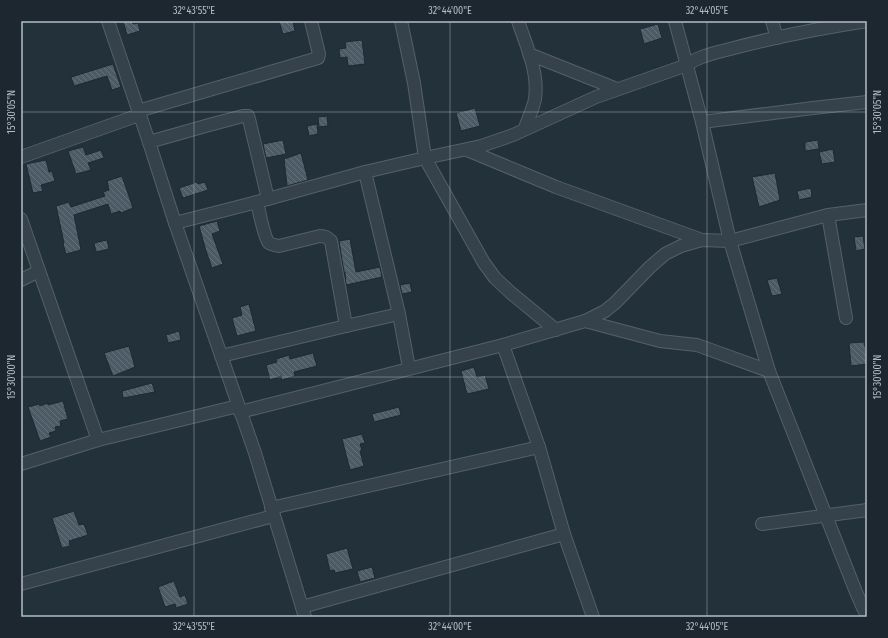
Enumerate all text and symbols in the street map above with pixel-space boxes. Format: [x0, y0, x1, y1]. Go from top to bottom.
text: 32°43'55"E [173, 5, 215, 17]
text: 32°44'00"E [428, 5, 472, 17]
text: 32°44'05"E [686, 5, 729, 17]
text: 15°30'05"N [6, 90, 18, 134]
text: 15°30'05"N [872, 90, 884, 134]
text: 15°30'00"N [6, 355, 18, 399]
text: 15°30'00"N [872, 355, 884, 399]
text: 32°43'55"E [173, 621, 215, 633]
text: 32°44'00"E [428, 621, 472, 633]
text: 32°44'05"E [686, 621, 729, 633]

